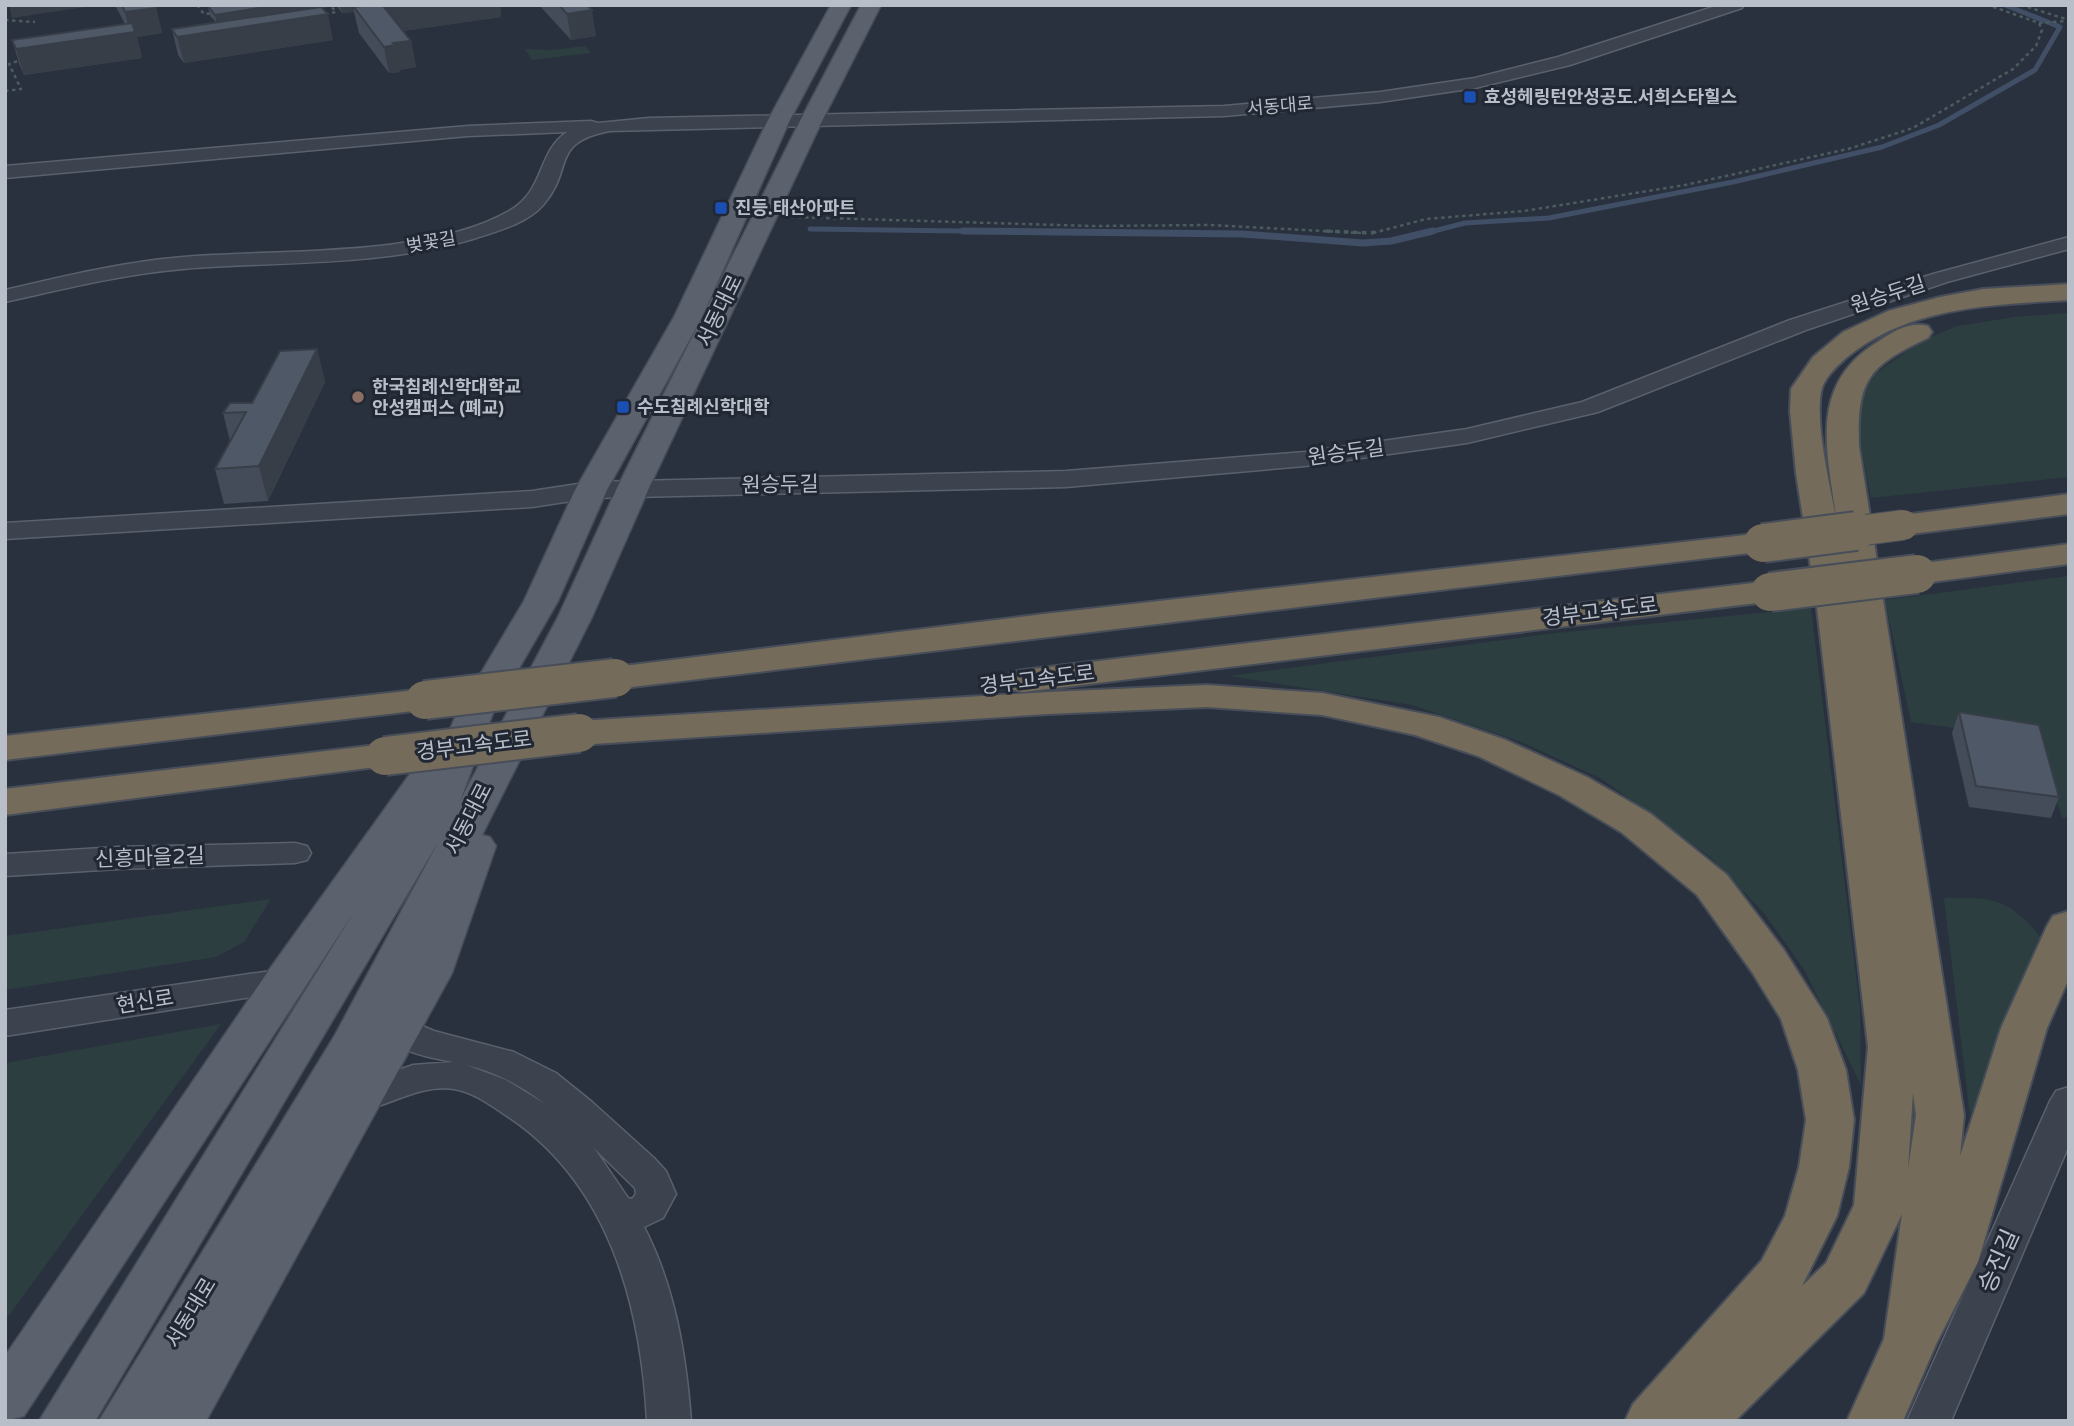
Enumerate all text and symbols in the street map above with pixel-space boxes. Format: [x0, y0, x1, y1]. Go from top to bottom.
place label: 효성헤링턴안성공도.서희스타힐스 [1484, 86, 1737, 108]
marker: 효성헤링턴안성공도.서희스타힐스 [1462, 89, 1478, 105]
street label: 서동대로 [1246, 92, 1314, 120]
place label: 진등.태산아파트 [735, 197, 856, 219]
marker: 진등.태산아파트 [713, 200, 729, 216]
street label: 벚꽃길 [405, 227, 457, 257]
street label: 서동대로 [692, 271, 748, 351]
street label: 원승두길 [1847, 271, 1929, 319]
place label: 한국침례신학대학교 안성캠퍼스 (폐교) [372, 376, 521, 419]
marker: 한국침례신학대학교 안성캠퍼스 (폐교) [350, 389, 366, 405]
place label: 수도침례신학대학 [637, 396, 770, 418]
marker: 수도침례신학대학 [615, 399, 631, 415]
street label: 원승두길 [1306, 435, 1386, 471]
street label: 원승두길 [741, 472, 819, 498]
street label: 경부고속도로 [1541, 593, 1659, 631]
street label: 경부고속도로 [978, 661, 1096, 699]
street label: 경부고속도로 [415, 727, 533, 765]
street label: 서동대로 [440, 779, 498, 859]
street label: 신흥마을2길 [95, 844, 205, 872]
street label: 현신로 [114, 985, 176, 1019]
street label: 승진길 [1972, 1225, 2026, 1297]
street label: 서동대로 [160, 1273, 222, 1353]

